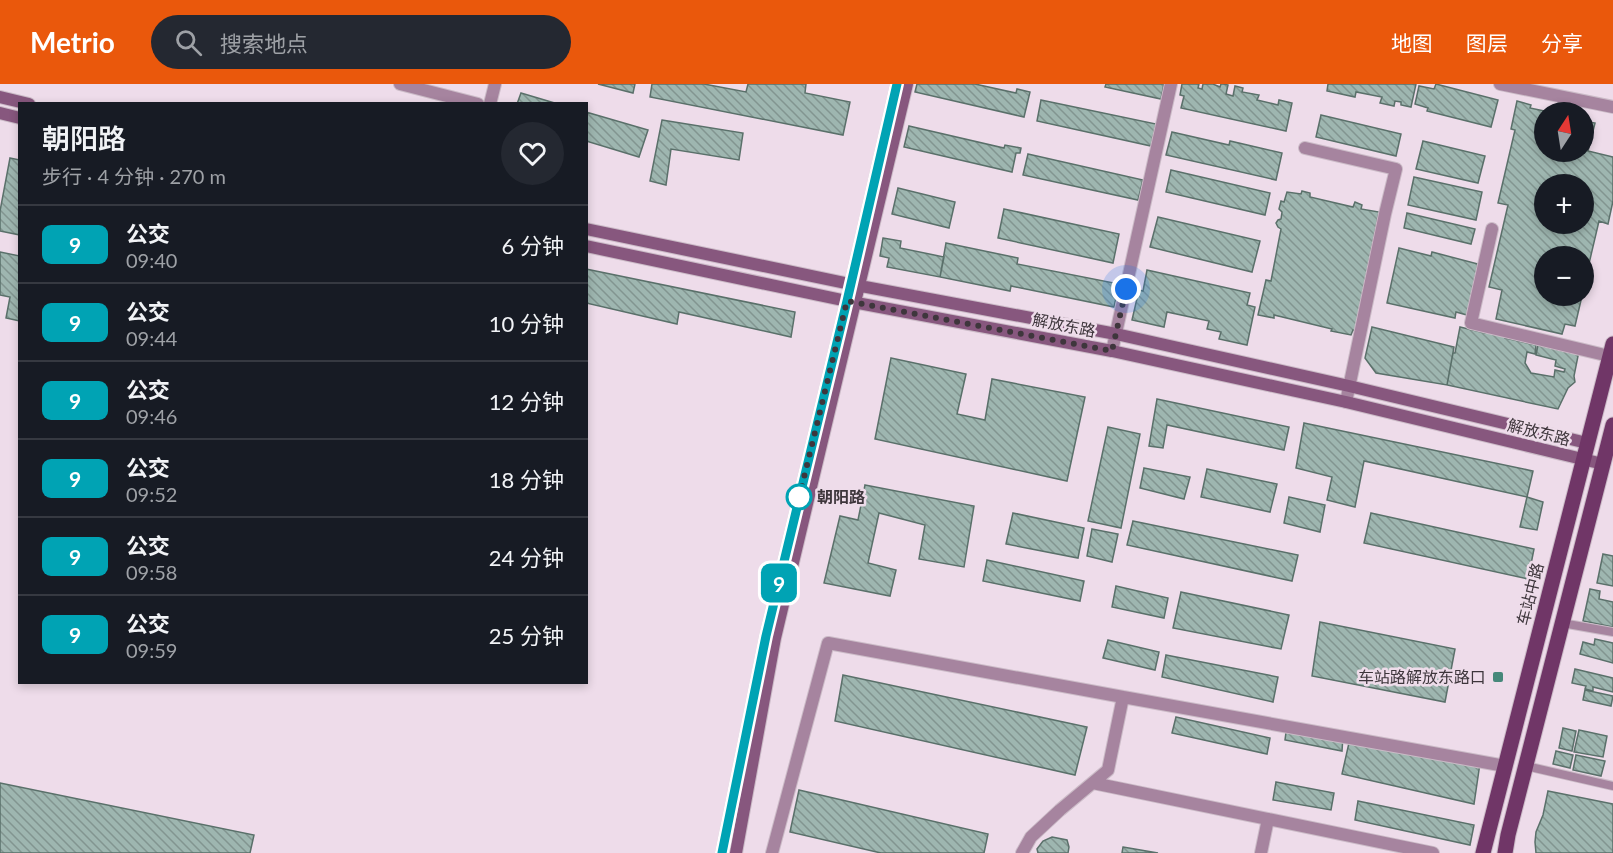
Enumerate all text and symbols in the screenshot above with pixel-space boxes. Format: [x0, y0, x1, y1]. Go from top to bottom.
search box [151, 15, 571, 69]
text: Metrio [30, 25, 115, 59]
icon: search [172, 26, 205, 59]
text: 搜索地点 [220, 30, 308, 57]
text: 地图 [1391, 30, 1433, 55]
text: 图层 [1466, 30, 1508, 55]
text: 分享 [1541, 30, 1583, 55]
north arrow [1534, 102, 1594, 162]
map controls [1534, 102, 1594, 306]
text: 朝阳路 [42, 121, 126, 155]
button: heart [501, 122, 564, 185]
text: 步行 · 4 分钟 · 270 m [42, 164, 226, 188]
button: + [1534, 174, 1594, 234]
text: 公交 [126, 220, 170, 247]
text: 9 [69, 232, 81, 257]
text: 6 分钟 [502, 232, 564, 259]
button: − [1534, 246, 1594, 306]
text: 09:40 [126, 248, 177, 272]
your location [1111, 274, 1141, 304]
text: 公交 [126, 298, 170, 325]
street label: 解放东路 [1031, 309, 1097, 340]
text: 9 [69, 310, 81, 335]
text: 10 分钟 [489, 310, 564, 337]
text: 09:44 [126, 326, 177, 350]
text: 公交 [126, 376, 170, 403]
text: 9 [69, 388, 81, 413]
text: 12 分钟 [489, 388, 564, 415]
text: 09:46 [126, 404, 177, 428]
street label: 解放东路 [1506, 415, 1572, 448]
text: 公交 [126, 454, 170, 481]
text: 9 [69, 466, 81, 491]
text: 18 分钟 [489, 466, 564, 493]
text: 09:52 [126, 482, 177, 506]
marker: 朝阳路 [786, 484, 812, 510]
place label: 朝阳路 [817, 487, 865, 506]
text: 公交 [126, 532, 170, 559]
text: 9 [69, 544, 81, 569]
text: 24 分钟 [489, 544, 564, 571]
text: 09:58 [126, 560, 177, 584]
street label: 车站中路 [1513, 561, 1546, 627]
line badge: 9 [760, 564, 798, 602]
text: 9 [773, 571, 785, 596]
text: 公交 [126, 610, 170, 637]
text: 9 [69, 622, 81, 647]
text: 25 分钟 [489, 622, 564, 649]
text: 09:59 [126, 638, 177, 662]
place label: 车站路解放东路口 [1358, 667, 1486, 686]
marker: 车站路解放东路口 [1491, 670, 1505, 684]

